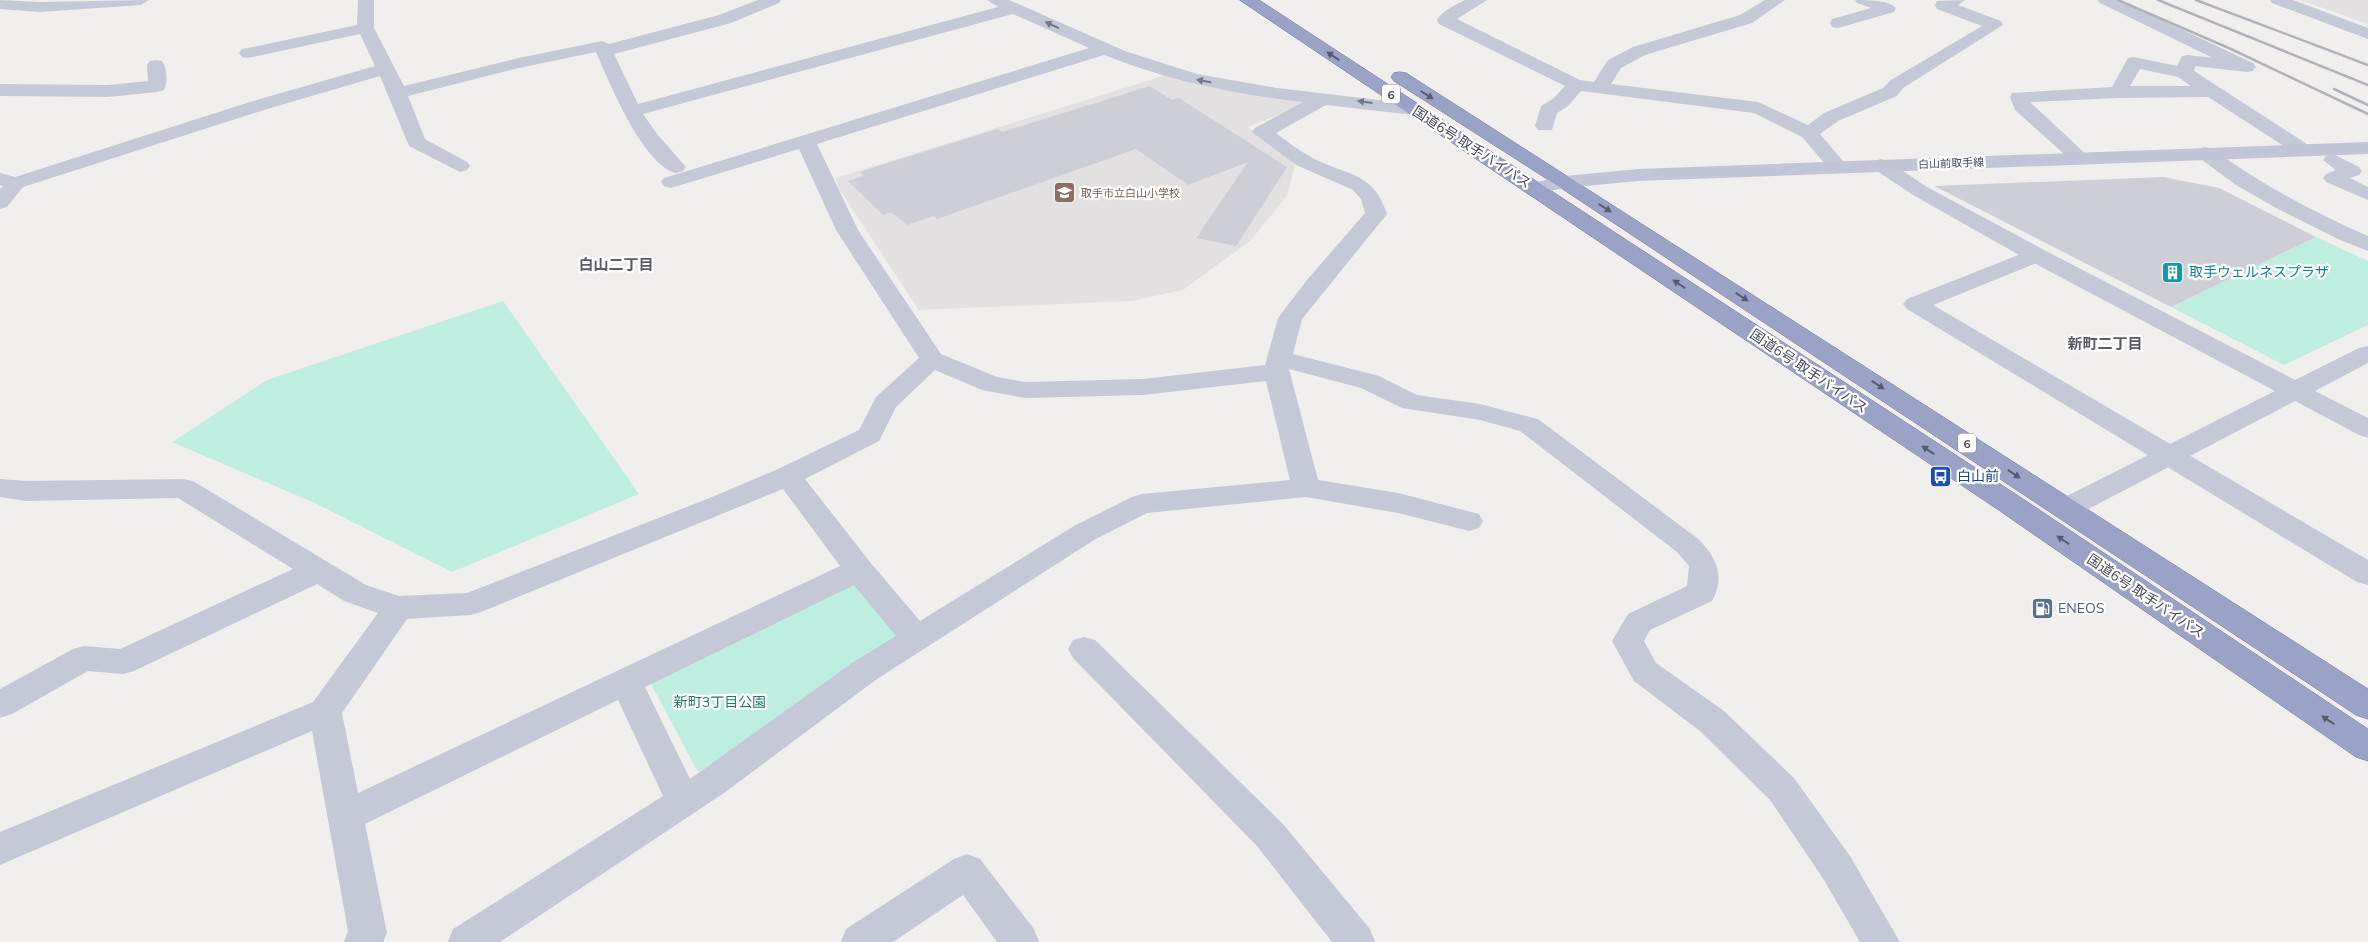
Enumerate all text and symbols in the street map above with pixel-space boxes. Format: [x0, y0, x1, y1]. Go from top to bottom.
one-way arrow [1045, 21, 1059, 29]
one-way arrow [1326, 51, 1339, 61]
one-way arrow [1196, 76, 1212, 84]
road number: 6 [1382, 85, 1400, 104]
one-way arrow [1421, 90, 1434, 99]
one-way arrow [1357, 98, 1373, 106]
street label: 国道6号 取手バイパス [1409, 102, 1535, 192]
street label: 白山前取手線 [1918, 155, 1984, 171]
school or university icon: 取手市立白山小学校 [1053, 181, 1077, 205]
place label: 取手市立白山小学校 [1081, 186, 1180, 200]
one-way arrow [1599, 203, 1612, 213]
district label: 白山二丁目 [578, 255, 654, 274]
building icon: 取手ウェルネスプラザ [2161, 260, 2185, 284]
place label: 取手ウェルネスプラザ [2189, 263, 2329, 281]
one-way arrow [1672, 279, 1685, 289]
one-way arrow [1735, 292, 1748, 301]
street label: 国道6号 取手バイパス [1747, 325, 1871, 417]
district label: 新町二丁目 [2067, 334, 2143, 353]
one-way arrow [1871, 380, 1885, 390]
road number: 6 [1958, 433, 1976, 452]
one-way arrow [1921, 445, 1935, 455]
bus stop icon: 白山前 [1929, 464, 1953, 488]
place label: 白山前 [1957, 467, 1999, 485]
one-way arrow [2008, 469, 2021, 478]
one-way arrow [2056, 535, 2070, 545]
street label: 国道6号 取手バイパス [2084, 550, 2208, 642]
fuel station icon: ENEOS [2030, 596, 2054, 620]
place label: ENEOS [2058, 599, 2105, 617]
park label: 新町3丁目公園 [674, 693, 766, 711]
one-way arrow [2321, 715, 2334, 725]

